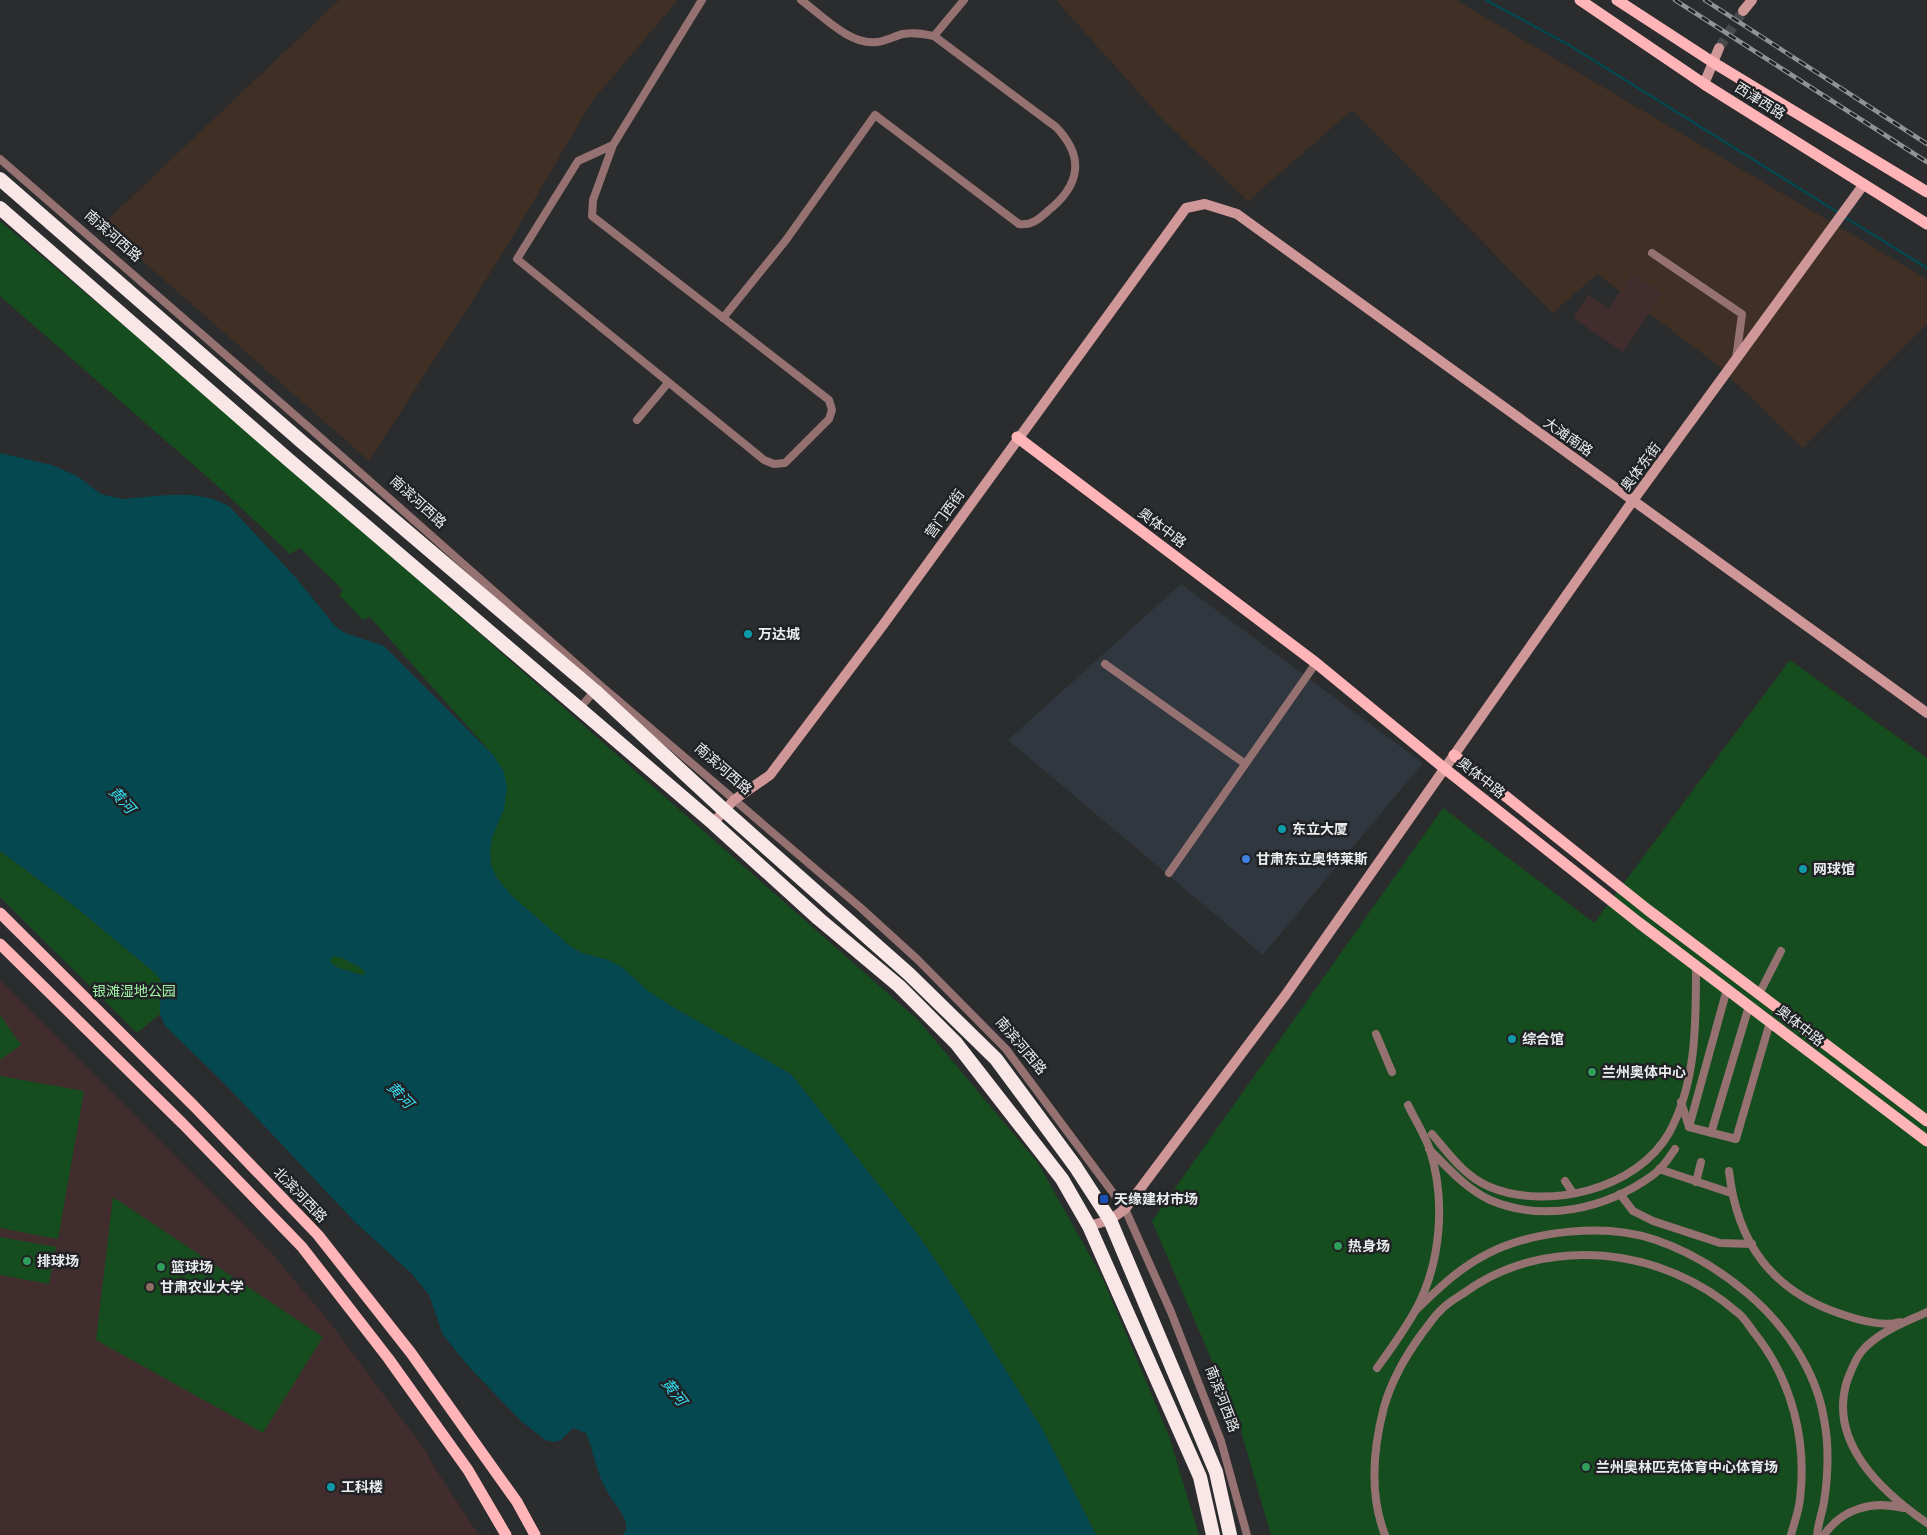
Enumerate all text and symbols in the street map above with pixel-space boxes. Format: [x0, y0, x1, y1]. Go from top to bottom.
street label: 西津西路 [1732, 79, 1788, 123]
street label: 南滨河西路 [81, 207, 145, 265]
street label: 大滩南路 [1540, 414, 1596, 460]
street label: 奥体东街 [1617, 440, 1665, 494]
street label: 南滨河西路 [386, 472, 450, 532]
street label: 营门西街 [922, 486, 968, 542]
street label: 奥体中路 [1135, 504, 1189, 552]
place label: 万达城 [758, 626, 800, 643]
marker: 万达城 [742, 628, 754, 640]
street label: 南滨河西路 [691, 740, 755, 798]
street label: 奥体中路 [1454, 754, 1508, 802]
water label: 黄河 [105, 783, 141, 819]
place label: 东立大厦 [1292, 821, 1348, 838]
marker: 东立大厦 [1276, 823, 1288, 835]
place label: 甘肃东立奥特莱斯 [1256, 851, 1368, 868]
marker: 甘肃东立奥特莱斯 [1240, 853, 1252, 865]
place label: 网球馆 [1813, 861, 1855, 878]
marker: 网球馆 [1797, 863, 1809, 875]
park label: 银滩湿地公园 [92, 983, 176, 1000]
street label: 奥体中路 [1773, 1002, 1827, 1050]
street label: 南滨河西路 [992, 1014, 1050, 1078]
place label: 综合馆 [1522, 1031, 1564, 1048]
marker: 综合馆 [1506, 1033, 1518, 1045]
place label: 兰州奥体中心 [1602, 1064, 1686, 1081]
marker: 兰州奥体中心 [1586, 1066, 1598, 1078]
water label: 黄河 [383, 1078, 419, 1114]
street label: 北滨河西路 [270, 1164, 330, 1226]
place label: 天缘建材市场 [1114, 1191, 1198, 1208]
marker: 天缘建材市场 [1098, 1193, 1110, 1205]
place label: 热身场 [1348, 1238, 1390, 1255]
marker: 热身场 [1332, 1240, 1344, 1252]
place label: 排球场 [37, 1253, 79, 1270]
marker: 排球场 [21, 1255, 33, 1267]
place label: 篮球场 [171, 1259, 213, 1276]
marker: 篮球场 [155, 1261, 167, 1273]
place label: 甘肃农业大学 [160, 1279, 244, 1296]
marker: 甘肃农业大学 [144, 1281, 156, 1293]
street label: 南滨河西路 [1202, 1363, 1242, 1435]
water label: 黄河 [658, 1375, 692, 1412]
place label: 兰州奥林匹克体育中心体育场 [1596, 1459, 1778, 1476]
marker: 兰州奥林匹克体育中心体育场 [1580, 1461, 1592, 1473]
place label: 工科楼 [341, 1479, 383, 1496]
marker: 工科楼 [325, 1481, 337, 1493]

